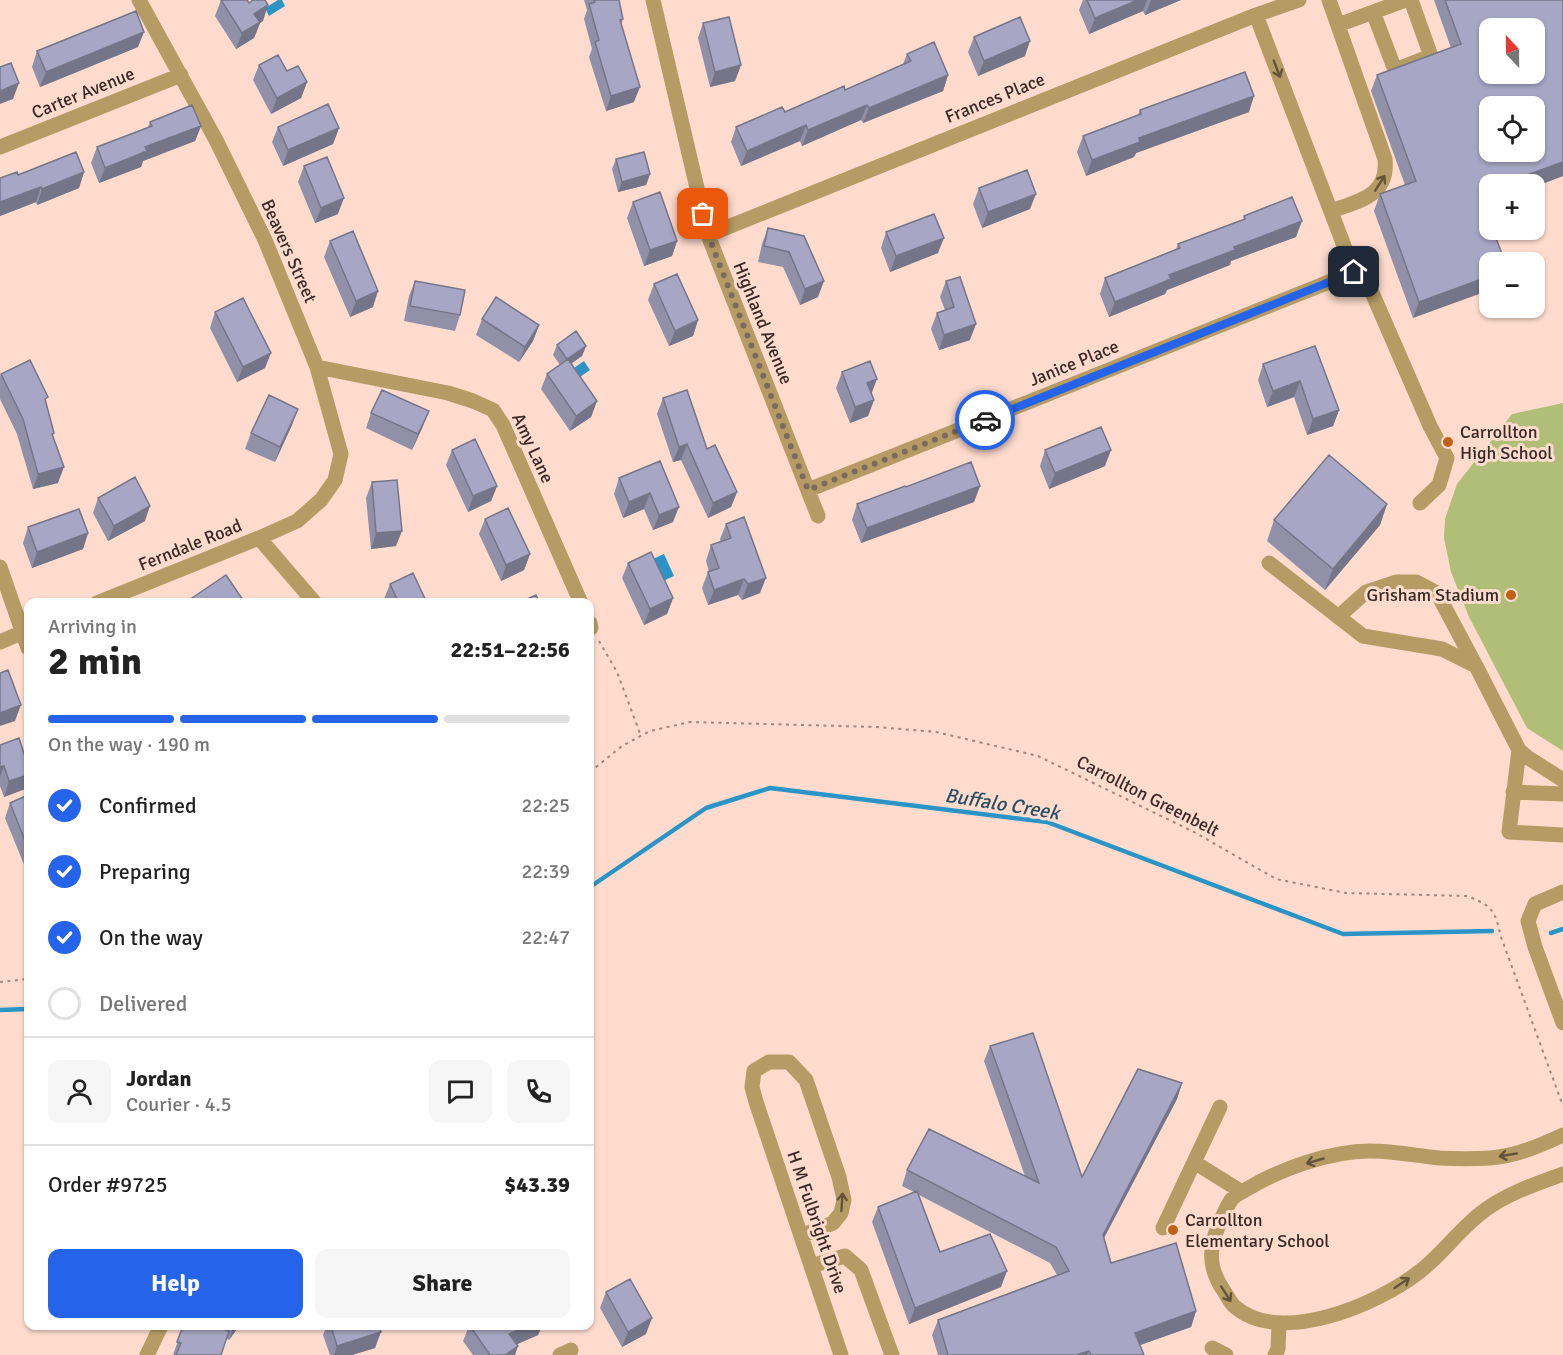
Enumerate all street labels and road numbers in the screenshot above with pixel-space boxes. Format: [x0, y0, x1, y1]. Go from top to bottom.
street label: Carter Avenue [28, 62, 138, 124]
street label: Frances Place [942, 68, 1048, 128]
street label: Beavers Street [256, 196, 322, 306]
street label: Highland Avenue [728, 258, 798, 388]
street label: Janice Place [1026, 335, 1122, 391]
street label: Amy Lane [507, 410, 559, 486]
street label: Ferndale Road [135, 514, 245, 576]
street label: Carrollton Greenbelt [1073, 751, 1223, 841]
street label: H M Fulbright Drive [782, 1148, 852, 1296]

